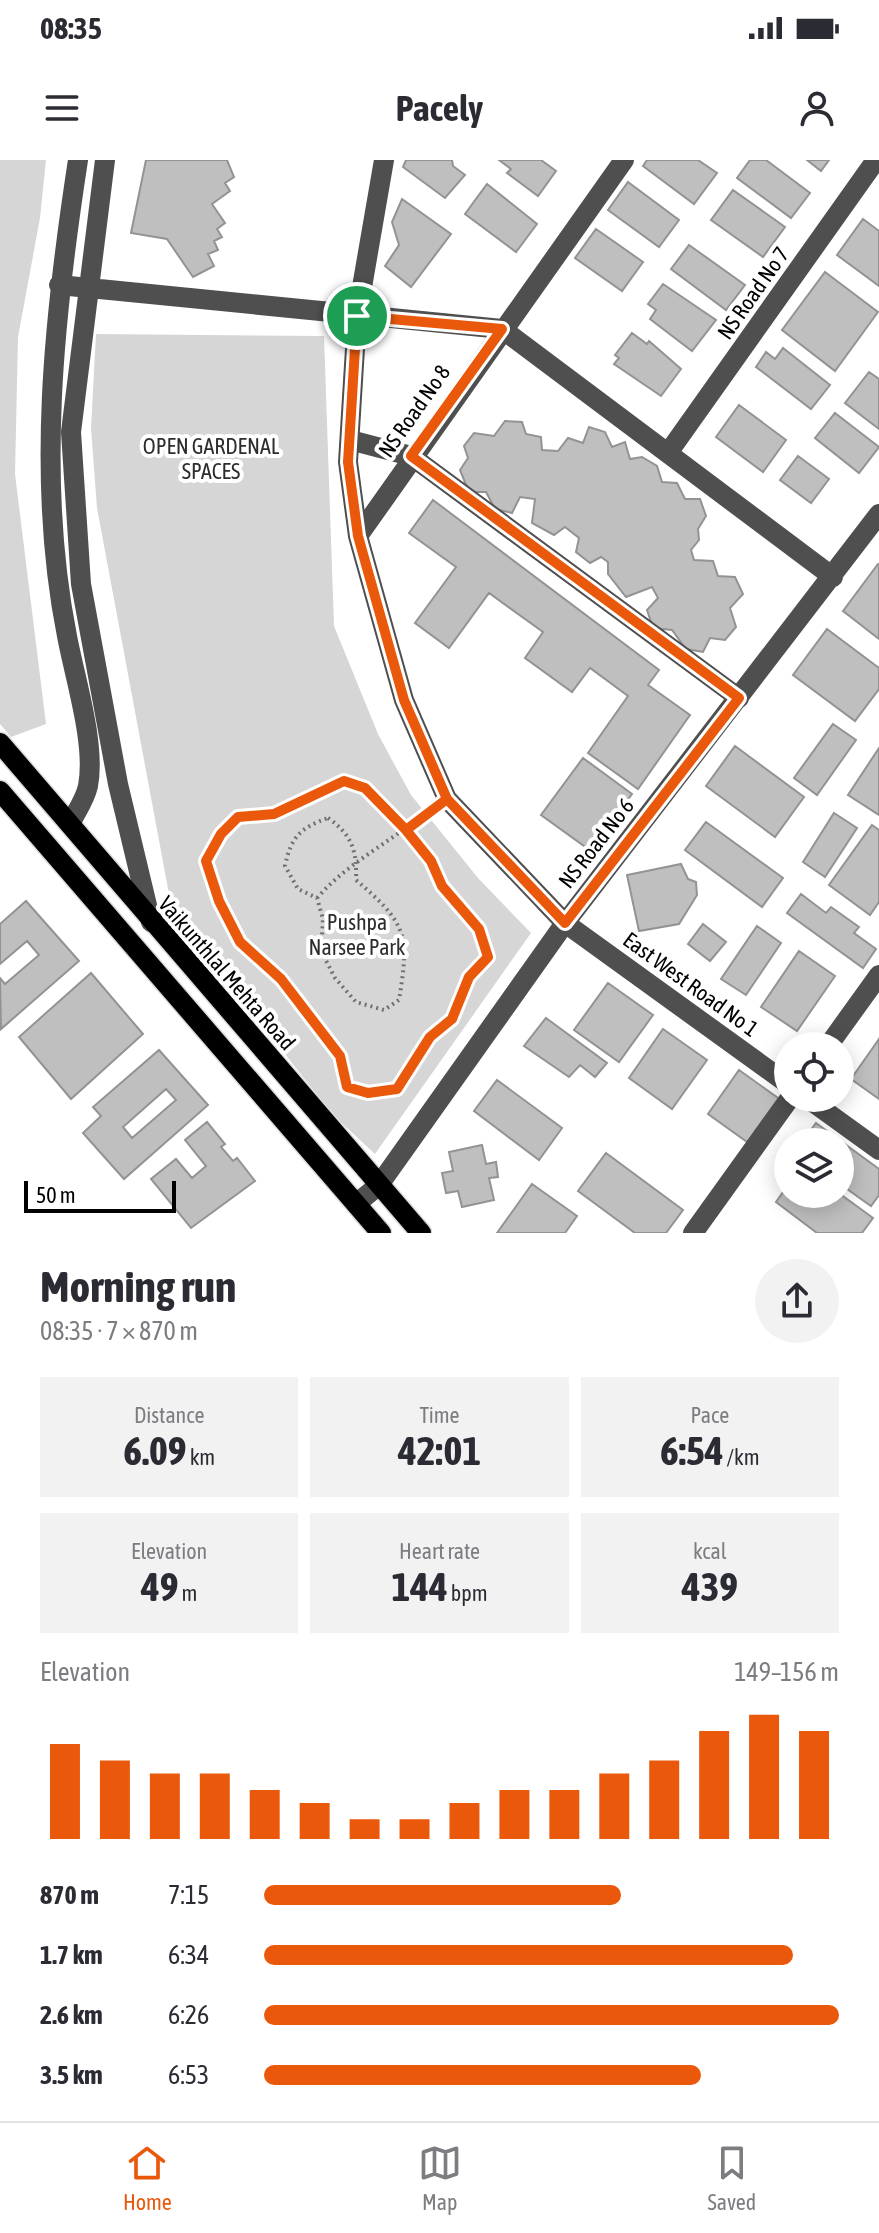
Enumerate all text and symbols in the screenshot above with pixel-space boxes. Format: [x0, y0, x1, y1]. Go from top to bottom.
text: 08:35 [40, 11, 102, 45]
icon: menu [40, 86, 84, 130]
icon: person [795, 86, 839, 130]
text: Pacely [396, 87, 483, 129]
street label: NS Road No 7 [712, 242, 794, 344]
pin [323, 282, 391, 350]
icon: arrive [335, 294, 379, 338]
street label: NS Road No 8 [373, 360, 455, 462]
park label: OPEN GARDENAL SPACES [143, 433, 280, 484]
street label: NS Road No 6 [553, 793, 639, 893]
street label: Vaikunthlal Mehta Road [153, 891, 301, 1055]
park label: Pushpa Narsee Park [308, 909, 406, 960]
street label: East West Road No 1 [618, 926, 764, 1042]
map controls [774, 1032, 854, 1208]
button: locate [774, 1032, 854, 1112]
button: layers [774, 1128, 854, 1208]
scale bar [24, 1177, 176, 1213]
text: 50 m [36, 1182, 76, 1208]
button: share [755, 1259, 839, 1343]
text: Morning run [40, 1261, 236, 1311]
text: 08:35 · 7 × 870 m [40, 1316, 198, 1346]
text: Distance [134, 1402, 204, 1428]
text: Time [419, 1402, 460, 1428]
text: Pace [690, 1402, 729, 1428]
text: 6.09 [123, 1428, 187, 1473]
text: 42:01 [398, 1428, 481, 1473]
text: 6:54 [660, 1428, 724, 1473]
text: km [187, 1444, 215, 1470]
text: /km [724, 1444, 760, 1470]
text: Elevation [131, 1538, 207, 1564]
text: Heart rate [399, 1538, 480, 1564]
text: kcal [693, 1538, 727, 1564]
text: 49 [141, 1564, 179, 1609]
text: 144 [391, 1564, 448, 1609]
text: 439 [682, 1564, 738, 1609]
text: m [179, 1580, 197, 1606]
text: bpm [448, 1580, 488, 1606]
text: Elevation [40, 1657, 130, 1687]
text: 149–156 m [734, 1657, 839, 1687]
text: 870 m [40, 1880, 99, 1910]
text: 7:15 [168, 1880, 209, 1910]
text: 1.7 km [40, 1940, 103, 1970]
text: 6:34 [168, 1940, 209, 1970]
text: 2.6 km [40, 2000, 103, 2030]
text: 6:26 [168, 2000, 209, 2030]
text: 3.5 km [40, 2060, 103, 2090]
text: 6:53 [168, 2060, 209, 2090]
tab: Home [123, 2141, 172, 2215]
tab: Map [418, 2141, 462, 2215]
tab: Saved [707, 2141, 756, 2215]

